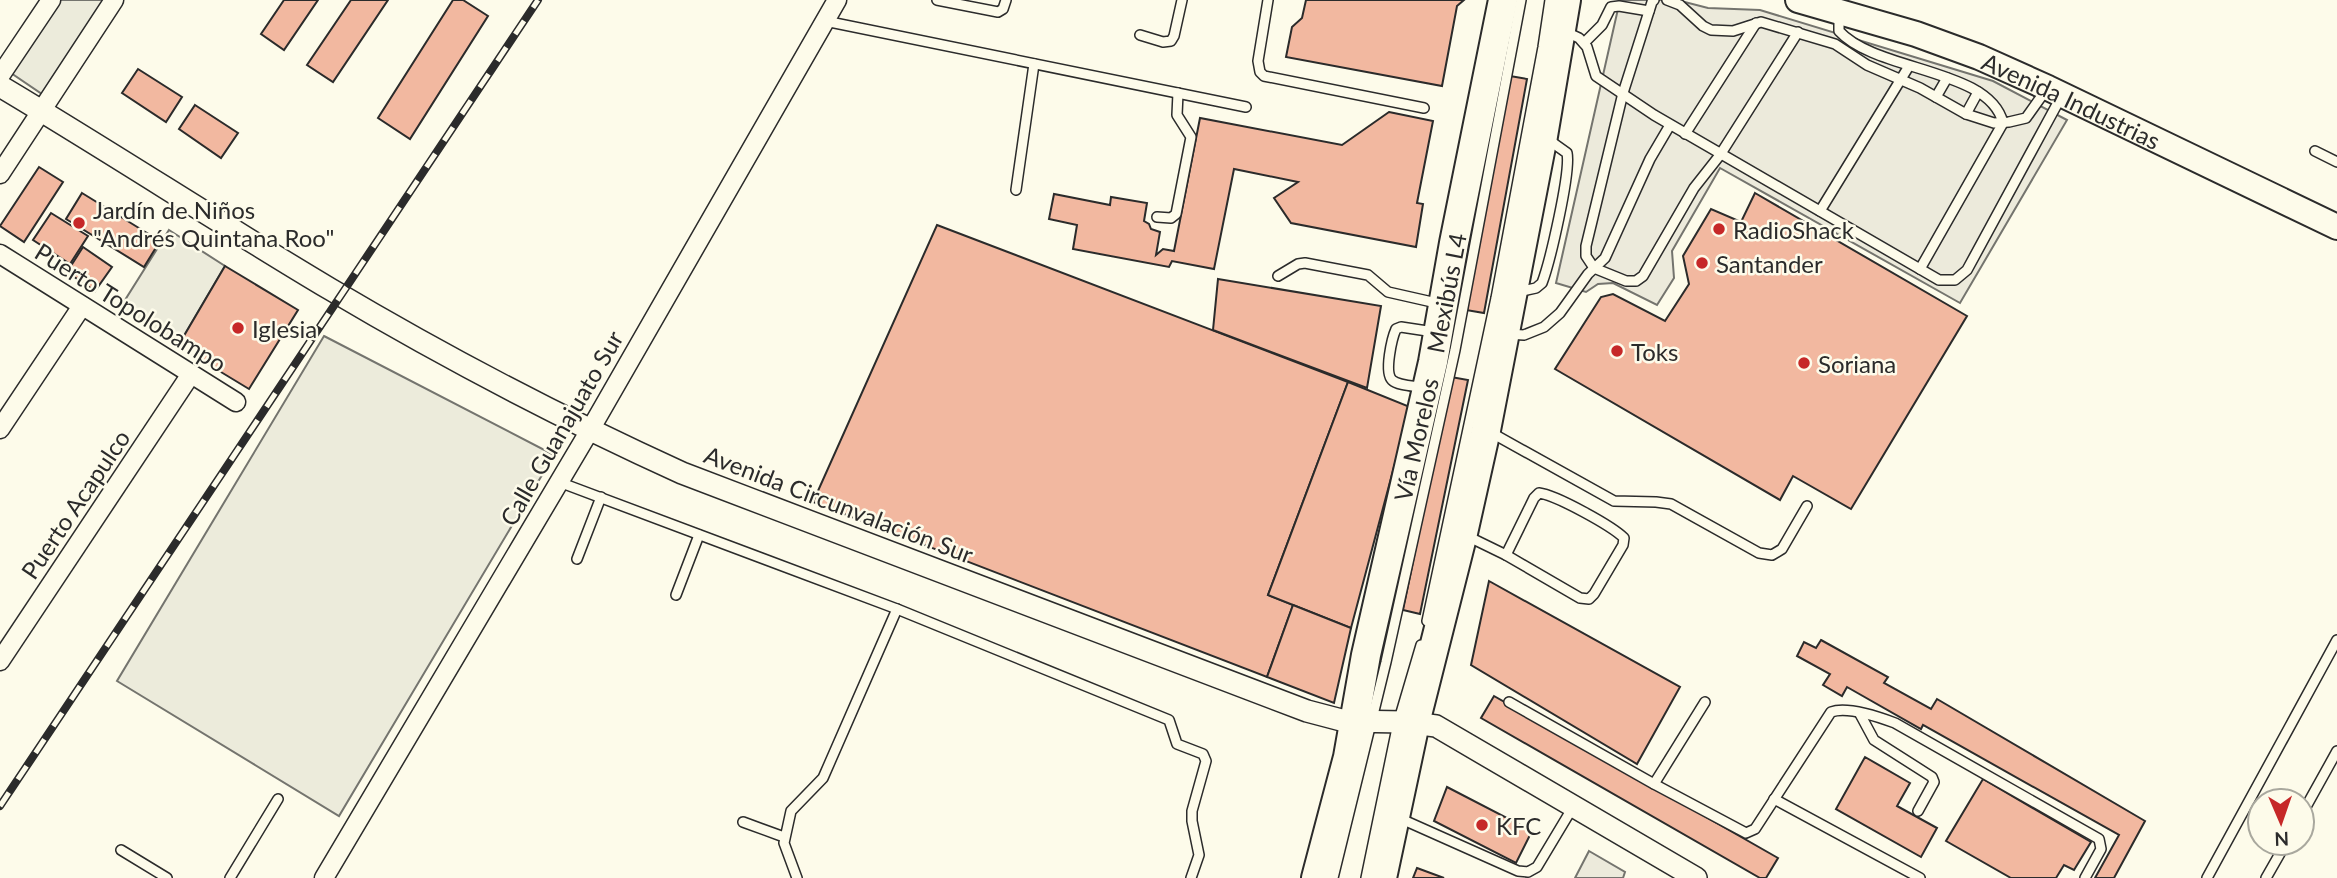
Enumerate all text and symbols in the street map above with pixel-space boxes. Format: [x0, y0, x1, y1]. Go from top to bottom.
street label: Avenida Industrias [1978, 46, 2165, 154]
place label: Jardín de Niños "Andrés Quintana Roo" [93, 195, 334, 252]
marker: Jardín de Niños "Andrés Quintana Roo" [71, 215, 87, 231]
place label: RadioShack [1733, 215, 1855, 244]
marker: RadioShack [1711, 221, 1727, 237]
street label: Mexibús L4 [1420, 230, 1472, 356]
street label: Puerto Topolobampo [30, 236, 232, 378]
place label: Santander [1716, 249, 1823, 278]
marker: Santander [1694, 255, 1710, 271]
place label: Iglesia [252, 314, 317, 343]
marker: Iglesia [230, 320, 246, 336]
street label: Calle Guanajuato Sur [493, 325, 629, 531]
place label: Toks [1631, 337, 1678, 366]
marker: Toks [1609, 343, 1625, 359]
place label: Soriana [1818, 349, 1896, 378]
marker: Soriana [1796, 355, 1812, 371]
street label: Vía Morelos [1387, 375, 1443, 504]
street label: Puerto Acapulco [15, 424, 135, 584]
street label: Avenida Circunvalación Sur [700, 439, 978, 569]
north arrow [2246, 787, 2316, 857]
place label: KFC [1496, 811, 1541, 840]
marker: KFC [1474, 817, 1490, 833]
text: N [2274, 828, 2289, 851]

